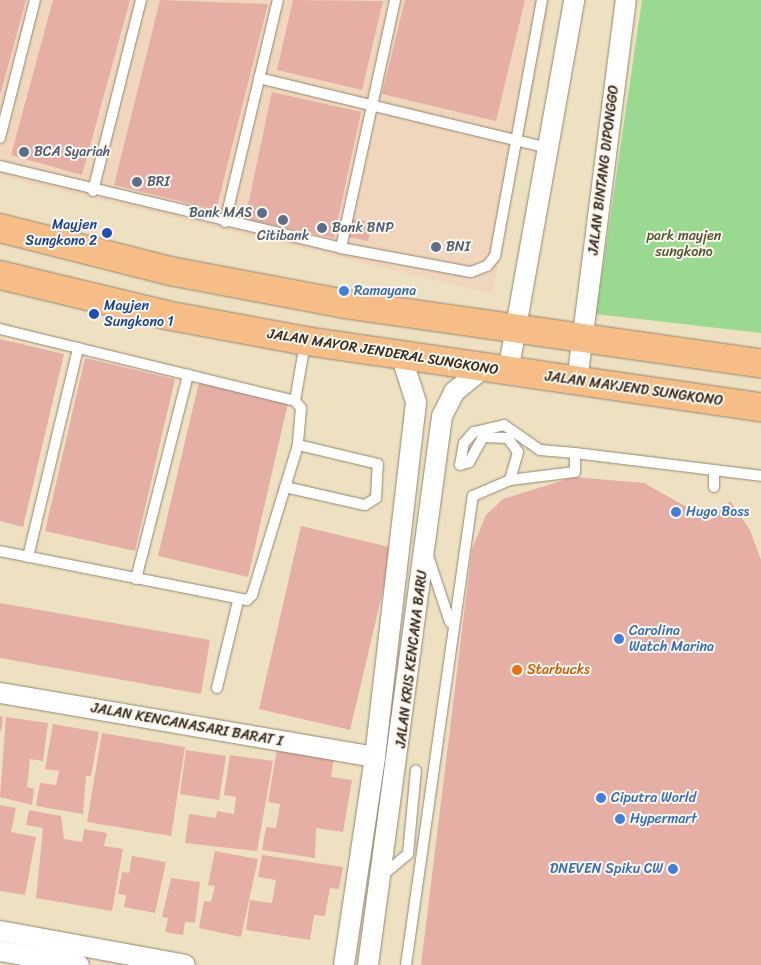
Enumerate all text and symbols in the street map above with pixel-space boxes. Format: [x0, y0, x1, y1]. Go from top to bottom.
street label: JALAN BINTANG DIPONGGO [585, 83, 623, 257]
place label: BCA Syariah [34, 144, 111, 160]
marker: BCA Syariah [18, 146, 30, 158]
place label: BRI [147, 174, 170, 190]
marker: BRI [131, 176, 143, 188]
place label: Bank MAS [188, 205, 252, 221]
marker: Bank MAS [256, 207, 268, 219]
marker: Citibank [277, 214, 289, 226]
place label: Mayjen Sungkono 2 [25, 217, 97, 250]
place label: Bank BNP [332, 220, 393, 236]
marker: Bank BNP [316, 222, 328, 234]
marker: Mayjen Sungkono 2 [101, 227, 113, 239]
place label: Citibank [257, 228, 309, 244]
park label: park mayjen sungkono [646, 228, 722, 260]
place label: BNI [446, 239, 470, 255]
marker: BNI [430, 241, 442, 253]
place label: Ramayana [354, 283, 416, 299]
marker: Ramayana [338, 285, 350, 297]
place label: Mayjen Sungkono 1 [104, 298, 174, 331]
marker: Mayjen Sungkono 1 [88, 308, 100, 320]
street label: JALAN MAYOR JENDERAL SUNGKONO [265, 325, 501, 379]
street label: JALAN MAYJEND SUNGKONO [543, 368, 725, 410]
place label: Hugo Boss [686, 504, 750, 520]
marker: Hugo Boss [670, 506, 682, 518]
street label: JALAN KRIS KENCANA BARU [393, 569, 431, 749]
place label: Carolina Watch Marina [629, 623, 714, 656]
marker: Carolina Watch Marina [613, 633, 625, 645]
place label: Starbucks [527, 662, 590, 678]
marker: Starbucks [511, 664, 523, 676]
street label: JALAN KENCANASARI BARAT I [90, 700, 284, 750]
place label: Ciputra World [611, 790, 696, 806]
marker: Ciputra World [595, 792, 607, 804]
place label: Hypermart [630, 811, 697, 827]
marker: Hypermart [614, 813, 626, 825]
place label: DNEVEN Spiku CW [549, 861, 663, 877]
marker: DNEVEN Spiku CW [667, 863, 679, 875]

